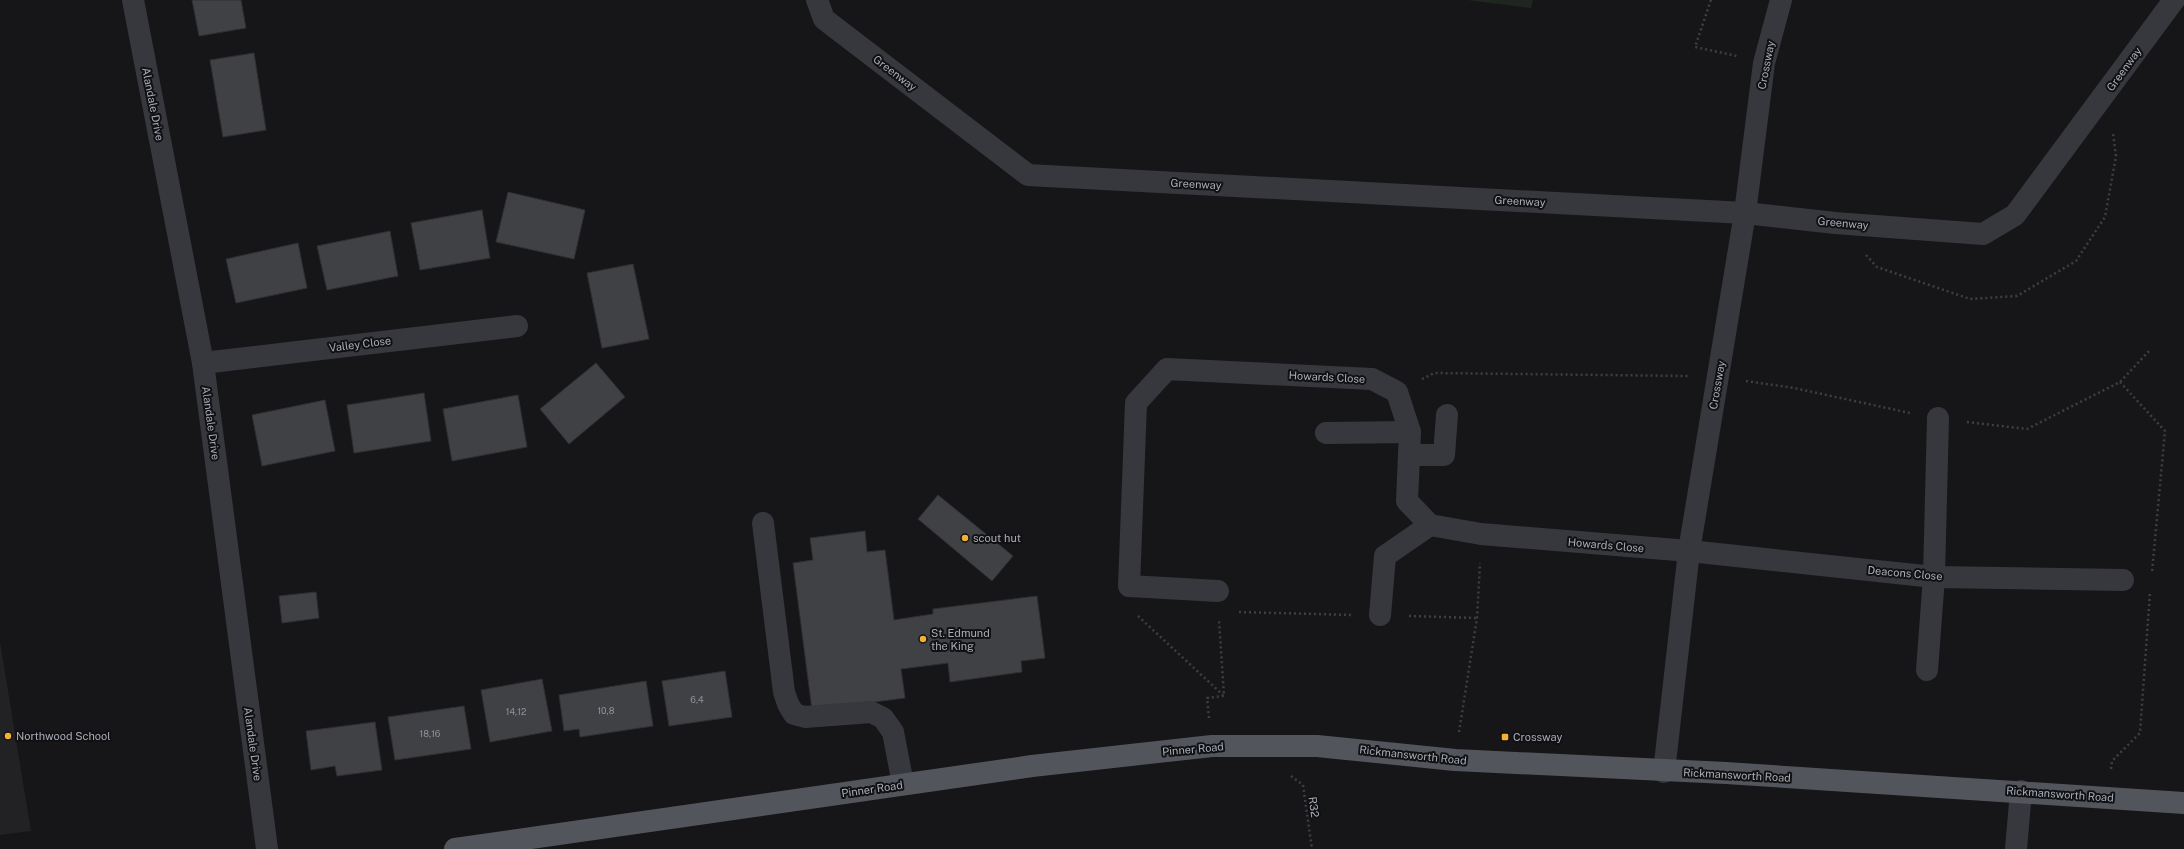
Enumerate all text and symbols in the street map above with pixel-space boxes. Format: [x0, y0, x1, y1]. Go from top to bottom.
street label: Crossway [1755, 40, 1777, 90]
street label: Greenway [2104, 45, 2144, 93]
street label: Greenway [871, 53, 919, 93]
street label: Alandale Drive [140, 66, 166, 142]
street label: Greenway [1170, 177, 1222, 191]
street label: Greenway [1494, 194, 1546, 208]
street label: Greenway [1817, 215, 1869, 231]
street label: Valley Close [328, 334, 392, 354]
street label: Crossway [1707, 360, 1727, 410]
street label: Howards Close [1288, 369, 1366, 385]
street label: Alandale Drive [200, 385, 222, 461]
place label: scout hut [973, 532, 1021, 544]
marker: scout hut [960, 533, 970, 543]
street label: Howards Close [1567, 536, 1645, 554]
street label: Deacons Close [1867, 564, 1943, 582]
place label: St. Edmund the King [931, 627, 990, 652]
marker: St. Edmund the King [918, 634, 928, 644]
house number: 6,4 [690, 694, 704, 705]
house number: 10,8 [597, 705, 615, 716]
street label: Alandale Drive [242, 706, 264, 782]
house number: 14,12 [506, 706, 526, 717]
house number: 18,16 [420, 728, 441, 739]
place label: Northwood School [16, 730, 111, 742]
marker: Northwood School [3, 731, 13, 741]
place label: Crossway [1513, 731, 1562, 743]
marker: Crossway [1500, 732, 1510, 742]
street label: Pinner Road [1162, 740, 1224, 758]
street label: Rickmansworth Road [1359, 743, 1467, 767]
street label: Rickmansworth Road [1683, 766, 1791, 784]
street label: Pinner Road [841, 779, 903, 799]
street label: Rickmansworth Road [2006, 784, 2114, 804]
street label: R32 [1307, 796, 1321, 819]

